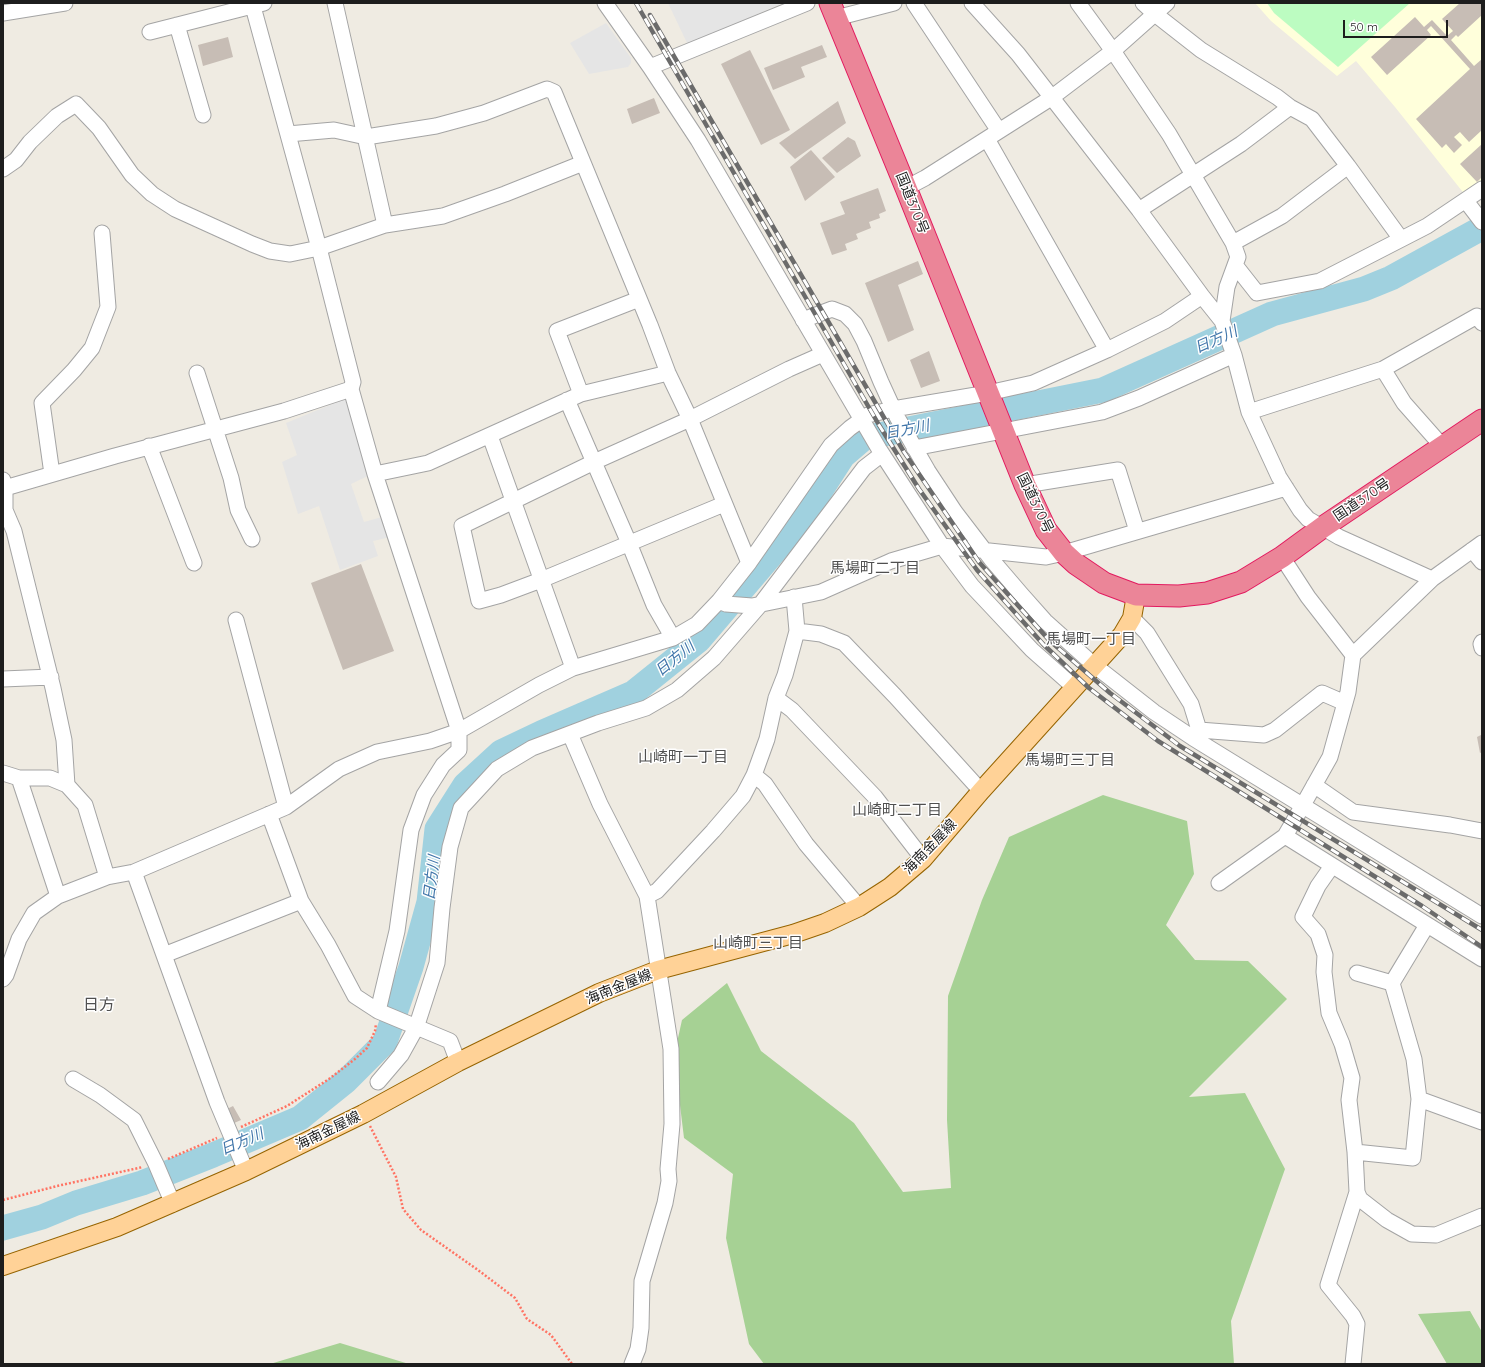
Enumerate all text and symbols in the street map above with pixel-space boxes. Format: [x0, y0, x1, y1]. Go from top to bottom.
scale bar [1345, 12, 1450, 38]
text: 50 m [1350, 19, 1378, 34]
street label: 国道370号 [892, 170, 932, 236]
water label: 日方川 [1192, 323, 1240, 357]
water label: 日方川 [883, 417, 931, 443]
street label: 国道370号 [1013, 470, 1057, 536]
street label: 国道370号 [1330, 475, 1394, 525]
district label: 馬場町二丁目 [830, 559, 920, 577]
district label: 馬場町一丁目 [1046, 630, 1136, 648]
water label: 日方川 [652, 638, 698, 680]
district label: 山崎町一丁目 [638, 748, 728, 766]
district label: 馬場町三丁目 [1025, 751, 1115, 769]
district label: 山崎町二丁目 [852, 801, 942, 819]
street label: 海南金屋線 [900, 816, 960, 878]
water label: 日方川 [420, 855, 444, 901]
district label: 山崎町三丁目 [713, 934, 803, 952]
street label: 海南金屋線 [583, 966, 655, 1008]
district label: 日方 [83, 995, 115, 1015]
street label: 海南金屋線 [293, 1108, 363, 1154]
water label: 日方川 [218, 1125, 266, 1159]

